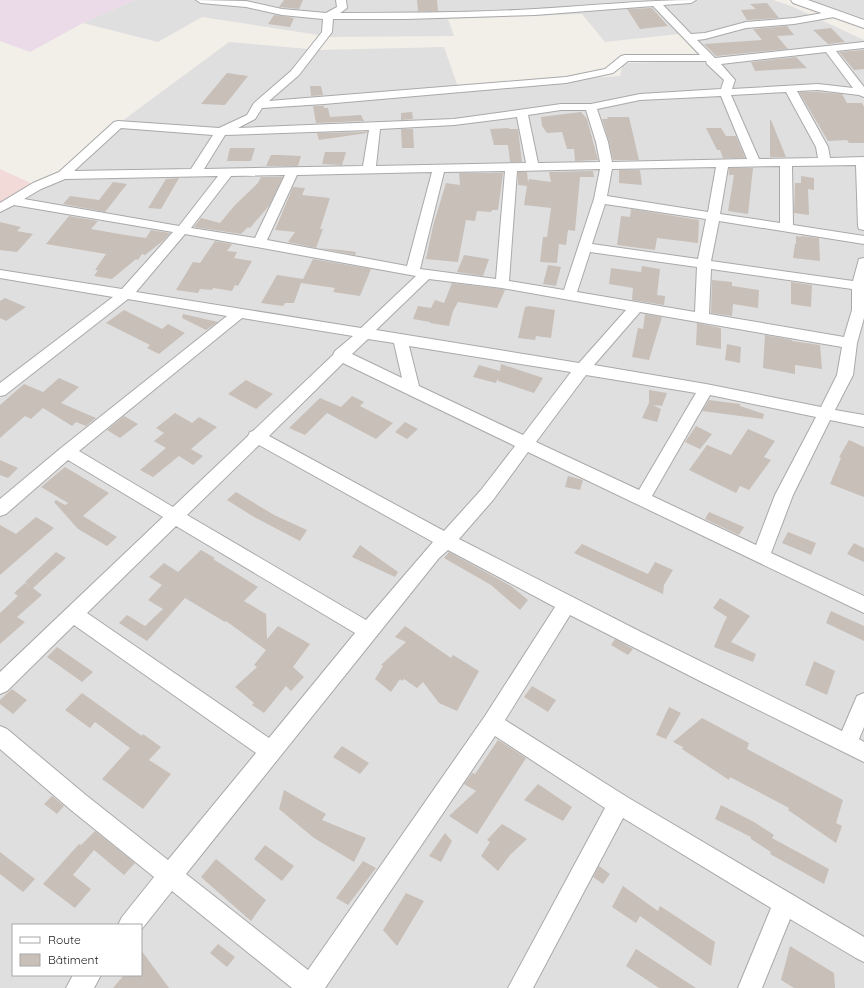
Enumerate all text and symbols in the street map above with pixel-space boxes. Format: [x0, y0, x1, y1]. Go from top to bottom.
legend [12, 924, 142, 976]
text: Route [48, 932, 81, 947]
text: Bâtiment [48, 952, 98, 967]

